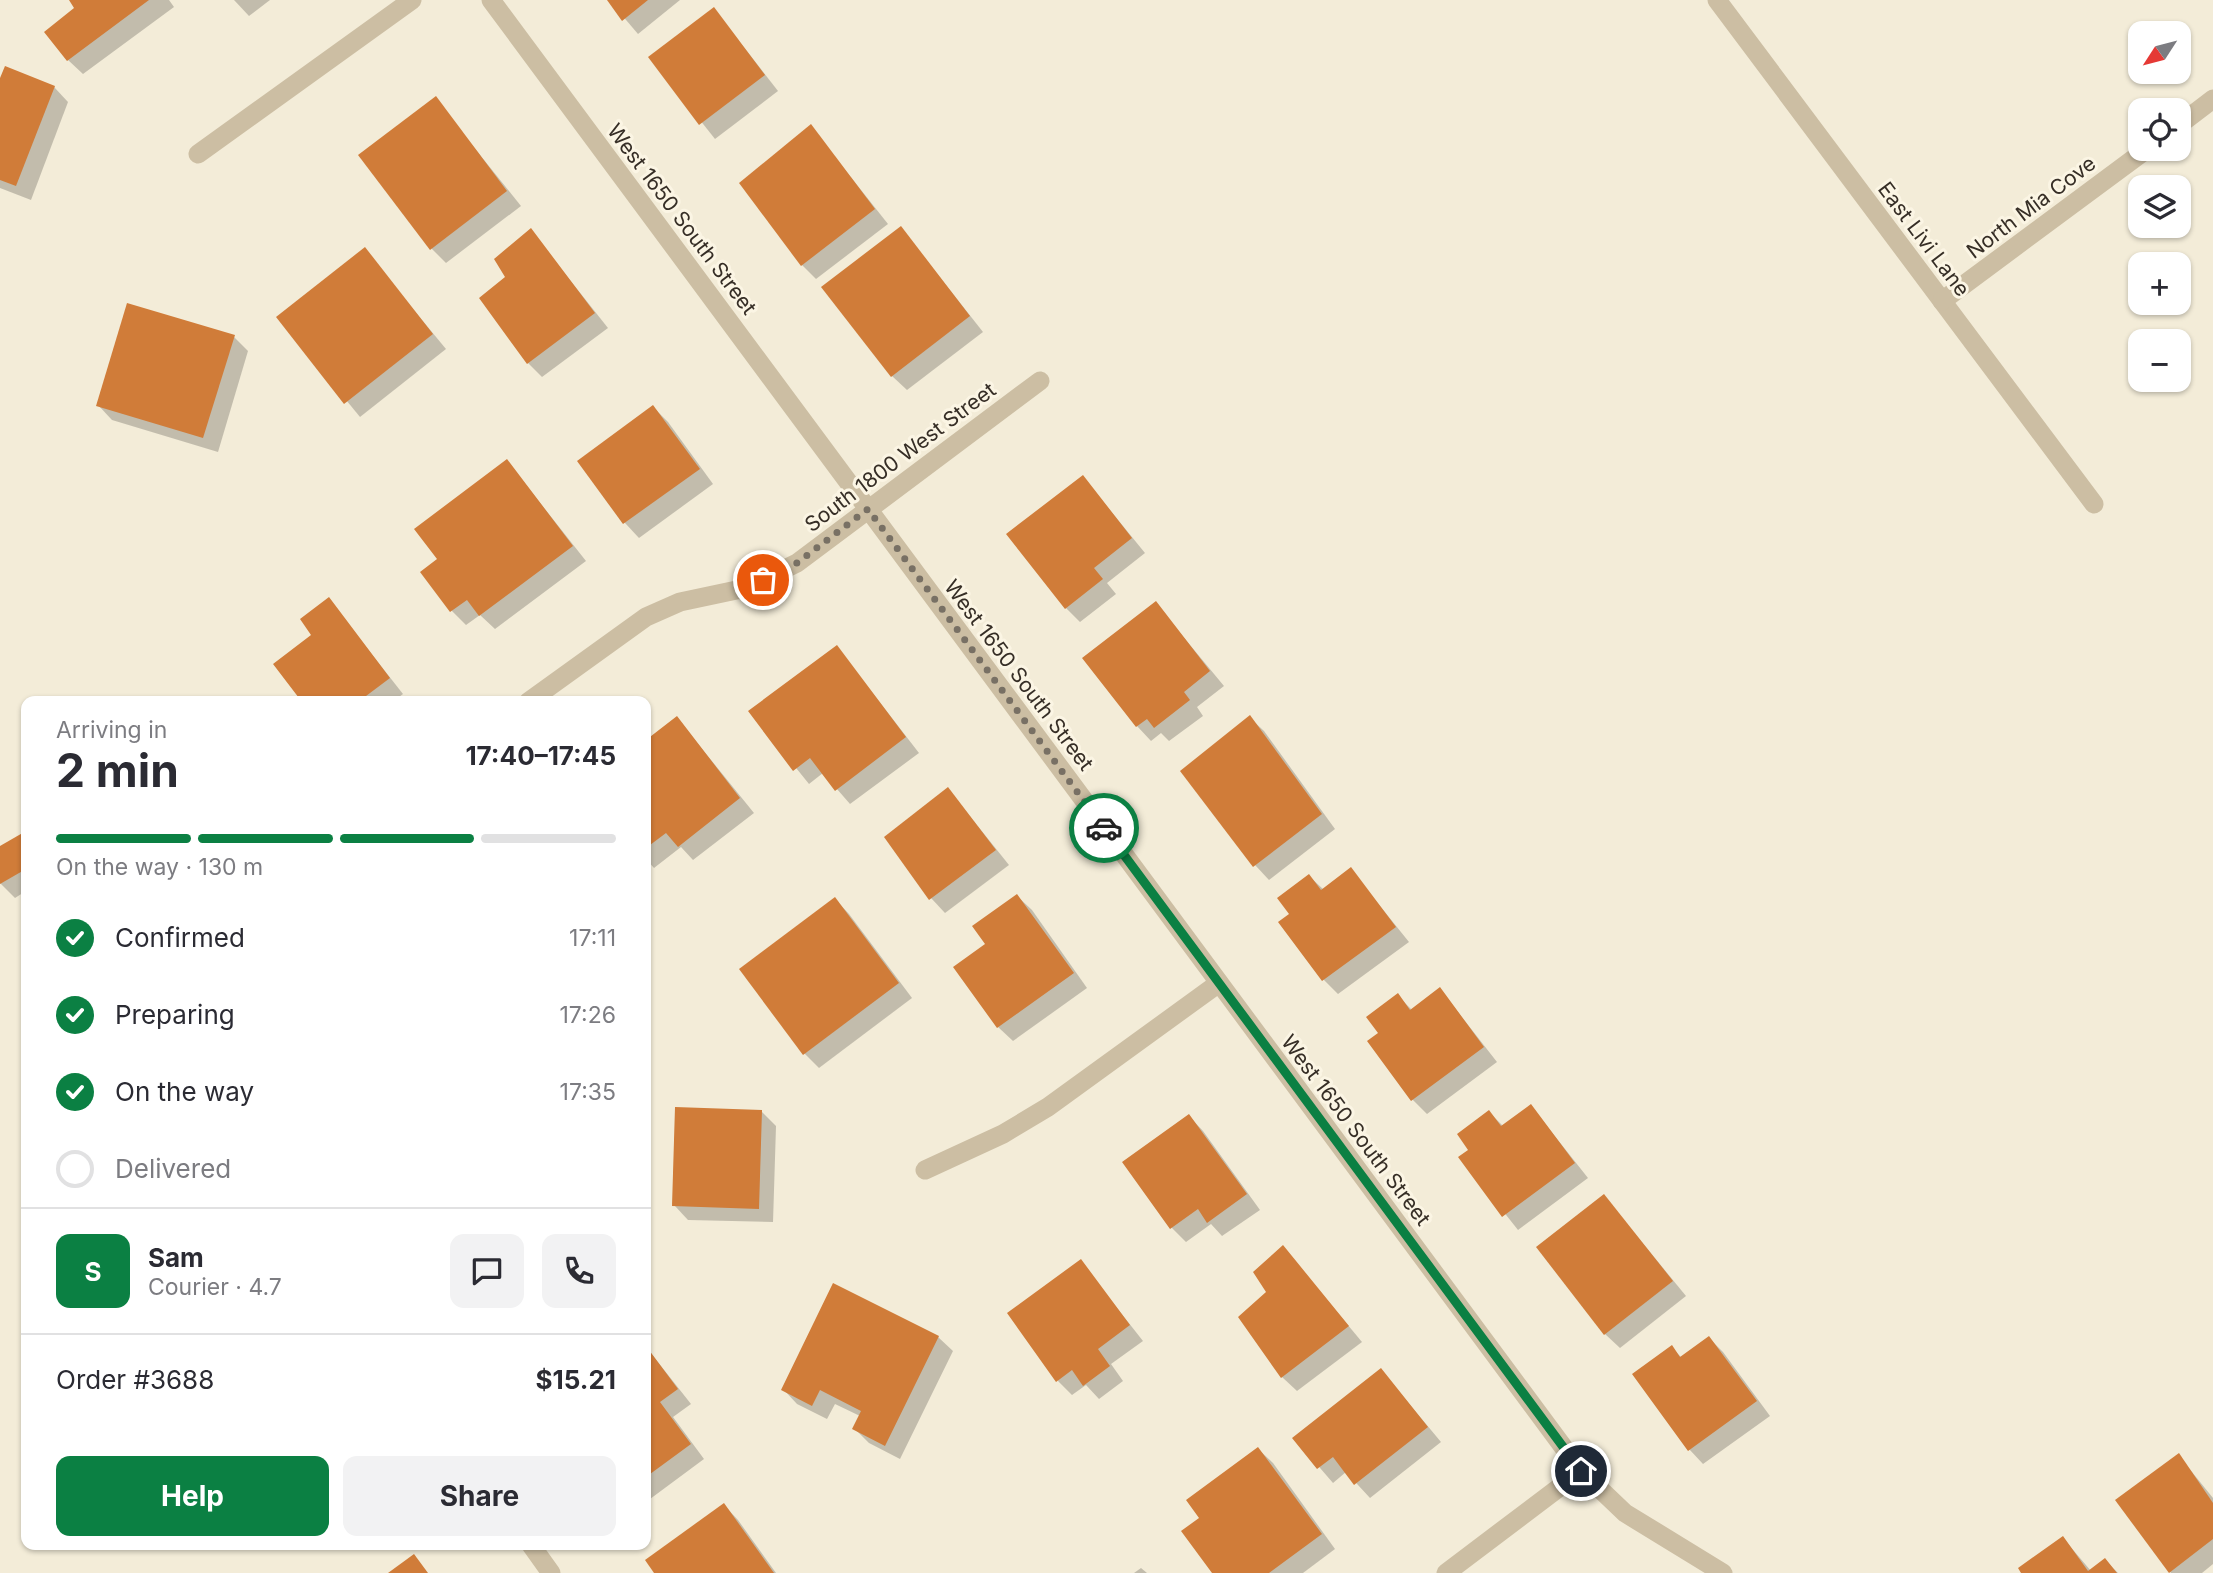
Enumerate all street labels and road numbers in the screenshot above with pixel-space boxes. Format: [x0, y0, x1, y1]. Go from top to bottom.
street label: West 1650 South Street [602, 119, 762, 319]
street label: North Mia Cove [1962, 150, 2100, 264]
street label: East Livi Lane [1873, 177, 1975, 301]
street label: South 1800 West Street [800, 377, 1001, 537]
street label: West 1650 South Street [939, 575, 1099, 775]
street label: West 1650 South Street [1276, 1030, 1436, 1230]

